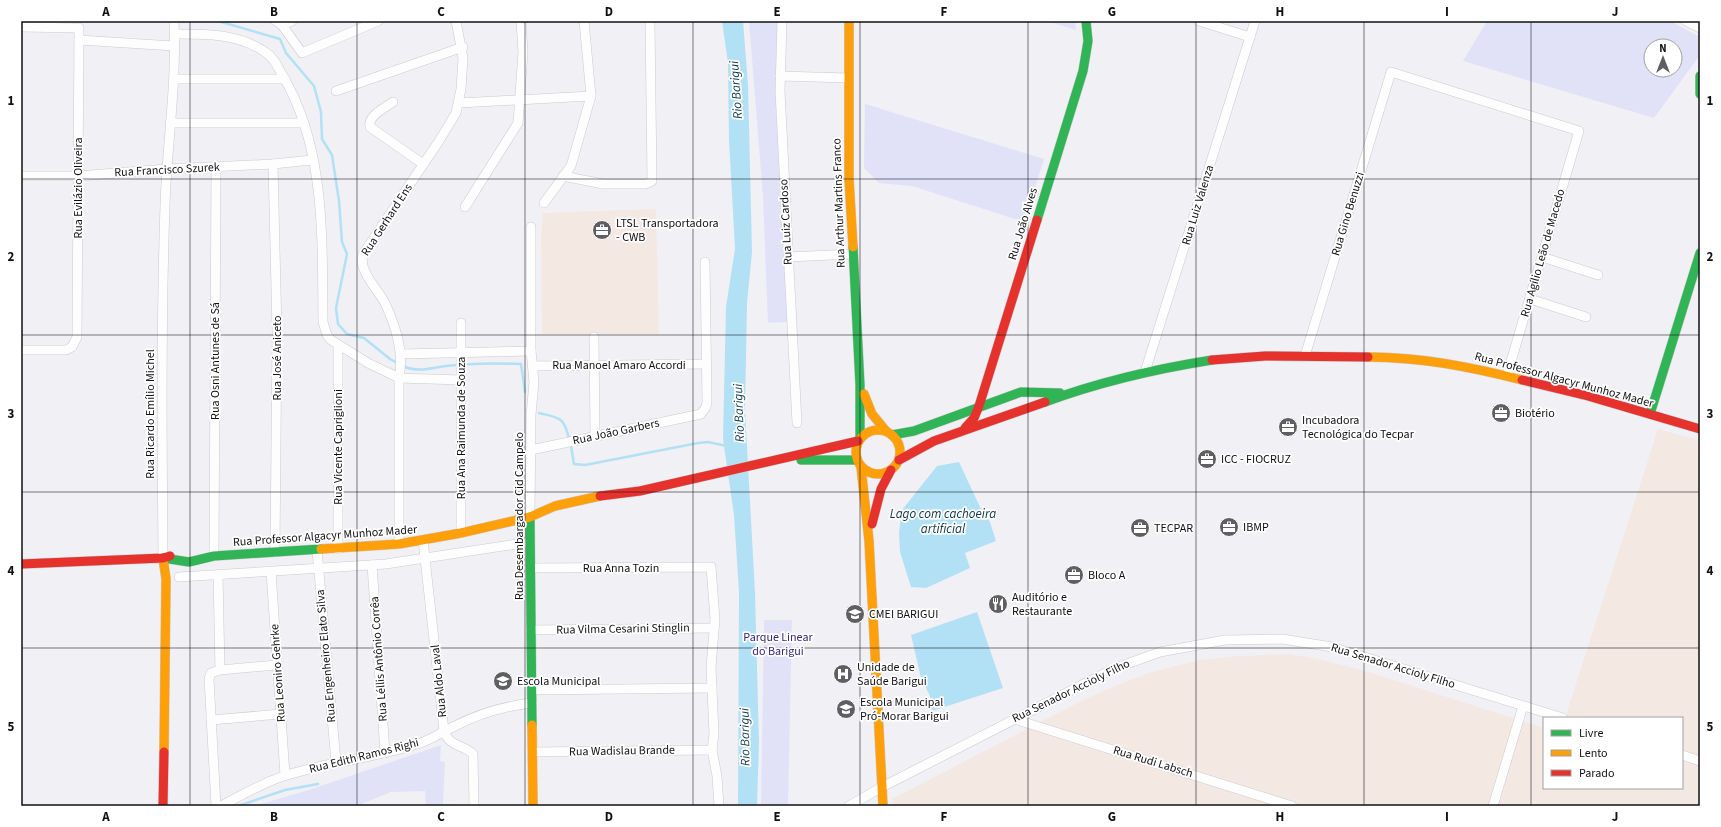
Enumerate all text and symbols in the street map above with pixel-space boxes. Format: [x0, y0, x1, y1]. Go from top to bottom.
text: A [101, 3, 110, 21]
text: B [270, 3, 278, 21]
text: C [437, 3, 445, 21]
text: D [605, 3, 613, 21]
text: E [773, 3, 781, 21]
text: F [941, 3, 948, 21]
text: G [1108, 3, 1116, 21]
text: H [1276, 3, 1284, 21]
text: I [1445, 3, 1449, 21]
text: J [1612, 3, 1618, 21]
north arrow [1643, 38, 1683, 78]
text: N [1659, 41, 1667, 56]
water label: Rio Barigui [725, 59, 747, 120]
text: 1 [8, 92, 15, 110]
text: 1 [1707, 92, 1714, 110]
street label: Rua Evilázio Oliveira [70, 137, 87, 239]
street label: Rua Arthur Martins Franco [828, 138, 850, 268]
street label: Rua Francisco Szurek [114, 159, 220, 181]
street label: Rua Luiz Valenza [1178, 163, 1218, 247]
street label: Rua Gino Benuzzi [1327, 170, 1369, 258]
street label: Rua Luiz Cardoso [775, 179, 797, 265]
street label: Rua Gerhard Ens [357, 181, 417, 259]
street label: Rua João Alves [1004, 186, 1042, 262]
street label: Rua Agílio Leão de Macedo [1517, 187, 1569, 319]
place label: LTSL Transportadora - CWB [616, 215, 719, 246]
office icon: LTSL Transportadora - CWB [591, 219, 613, 241]
text: 2 [8, 248, 15, 266]
text: 2 [1707, 248, 1714, 266]
street label: Rua Osni Antunes de Sá [207, 302, 224, 420]
street label: Rua José Aniceto [269, 316, 286, 400]
street label: Rua Professor Algacyr Munhoz Mader [1473, 348, 1656, 412]
street label: Rua Ricardo Emílio Michel [142, 349, 159, 479]
street label: Rua Ana Raimunda de Souza [453, 357, 470, 499]
street label: Rua Manoel Amaro Accordi [552, 357, 686, 374]
water label: Rio Barigui [729, 383, 749, 442]
street label: Rua Vicente Capriglioni [330, 389, 347, 505]
office icon: Biotério [1490, 402, 1512, 424]
text: 3 [8, 405, 15, 423]
place label: Biotério [1515, 405, 1555, 422]
text: 3 [1707, 405, 1714, 423]
place label: Incubadora Tecnológica do Tecpar [1302, 412, 1415, 443]
street label: Rua João Garbers [571, 415, 661, 449]
office icon: Incubadora Tecnológica do Tecpar [1277, 416, 1299, 438]
street label: Rua Desembargador Cid Campelo [511, 432, 528, 600]
office icon: ICC - FIOCRUZ [1196, 448, 1218, 470]
place label: ICC - FIOCRUZ [1221, 451, 1291, 468]
water label: Lago com cachoeira artificial [890, 505, 996, 538]
office icon: IBMP [1218, 516, 1240, 538]
office icon: TECPAR [1129, 517, 1151, 539]
place label: IBMP [1243, 519, 1269, 536]
place label: TECPAR [1154, 520, 1193, 537]
street label: Rua Professor Algacyr Munhoz Mader [232, 521, 418, 551]
street label: Rua Anna Tozin [583, 560, 659, 577]
text: 4 [8, 562, 15, 580]
text: 4 [1707, 562, 1714, 580]
office icon: Bloco A [1063, 564, 1085, 586]
place label: Bloco A [1088, 567, 1126, 584]
street label: Rua Engenheiro Elato Silva [312, 589, 340, 723]
place label: Auditório e Restaurante [1012, 589, 1072, 620]
restaurant icon: Auditório e Restaurante [987, 593, 1009, 615]
street label: Rua Léllis Antônio Corrêa [366, 596, 392, 722]
school or university icon: CMEI BARIGUI [844, 603, 866, 625]
place label: CMEI BARIGUI [869, 606, 938, 623]
street label: Rua Vilma Cesarini Stinglin [556, 619, 690, 639]
street label: Rua Leoniro Gehrke [266, 623, 290, 723]
park label: Parque Linear do Barigui [743, 629, 813, 660]
street label: Rua Senador Accioly Filho [1329, 639, 1457, 693]
street label: Rua Aldo Laval [427, 644, 451, 718]
street label: Rua Senador Accioly Filho [1009, 655, 1133, 727]
place label: Unidade de Saúde Barigui [857, 659, 927, 690]
hospital icon: Unidade de Saúde Barigui [832, 663, 854, 685]
school or university icon: Escola Municipal [492, 670, 514, 692]
place label: Escola Municipal [517, 673, 600, 690]
place label: Escola Municipal Pró-Morar Barigui [860, 694, 949, 725]
school or university icon: Escola Municipal Pró-Morar Barigui [835, 698, 857, 720]
water label: Rio Barigui [735, 707, 755, 766]
legend [1543, 717, 1683, 789]
text: 5 [8, 718, 15, 736]
text: 5 [1707, 718, 1714, 736]
text: Livre [1579, 725, 1603, 742]
street label: Rua Edith Ramos Righi [307, 734, 421, 778]
street label: Rua Wadislau Brande [569, 742, 675, 760]
street label: Rua Rudi Labsch [1111, 742, 1195, 782]
text: Lento [1579, 745, 1608, 762]
text: Parado [1579, 765, 1614, 782]
text: A [101, 808, 110, 826]
text: B [270, 808, 278, 826]
text: C [437, 808, 445, 826]
text: D [605, 808, 613, 826]
text: E [773, 808, 781, 826]
text: F [941, 808, 948, 826]
text: G [1108, 808, 1116, 826]
text: H [1276, 808, 1284, 826]
text: I [1445, 808, 1449, 826]
text: J [1612, 808, 1618, 826]

